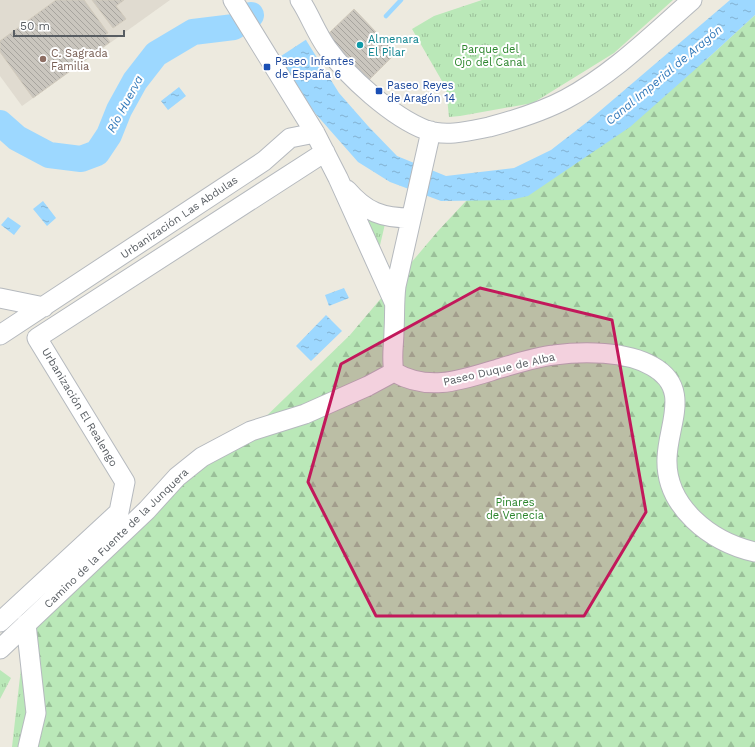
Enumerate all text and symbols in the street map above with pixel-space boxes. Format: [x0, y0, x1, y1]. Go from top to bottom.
scale bar [14, 12, 124, 38]
text: 50 m [20, 19, 50, 33]
water label: Canal Imperial de Aragón [603, 22, 725, 128]
place label: Almenara El Pilar [368, 33, 419, 59]
marker: Almenara El Pilar [355, 40, 365, 50]
park label: Parque del Ojo del Canal [454, 43, 526, 69]
place label: C. Sagrada Familia [51, 47, 108, 73]
marker: C. Sagrada Familia [38, 54, 48, 64]
place label: Paseo Infantes de España 6 [275, 55, 354, 81]
marker: Paseo Infantes de España 6 [262, 62, 272, 72]
water label: Río Huerva [104, 73, 146, 135]
place label: Paseo Reyes de Aragón 14 [387, 79, 455, 105]
marker: Paseo Reyes de Aragón 14 [374, 86, 384, 96]
street label: Urbanización Las Abdulas [118, 173, 241, 262]
street label: Urbanización El Realengo [39, 346, 120, 469]
street label: Paseo Duque de Alba [442, 350, 556, 389]
street label: Camino de la Fuente de la Junquera [42, 466, 191, 611]
park label: Pinares de Venecia [486, 496, 544, 522]

